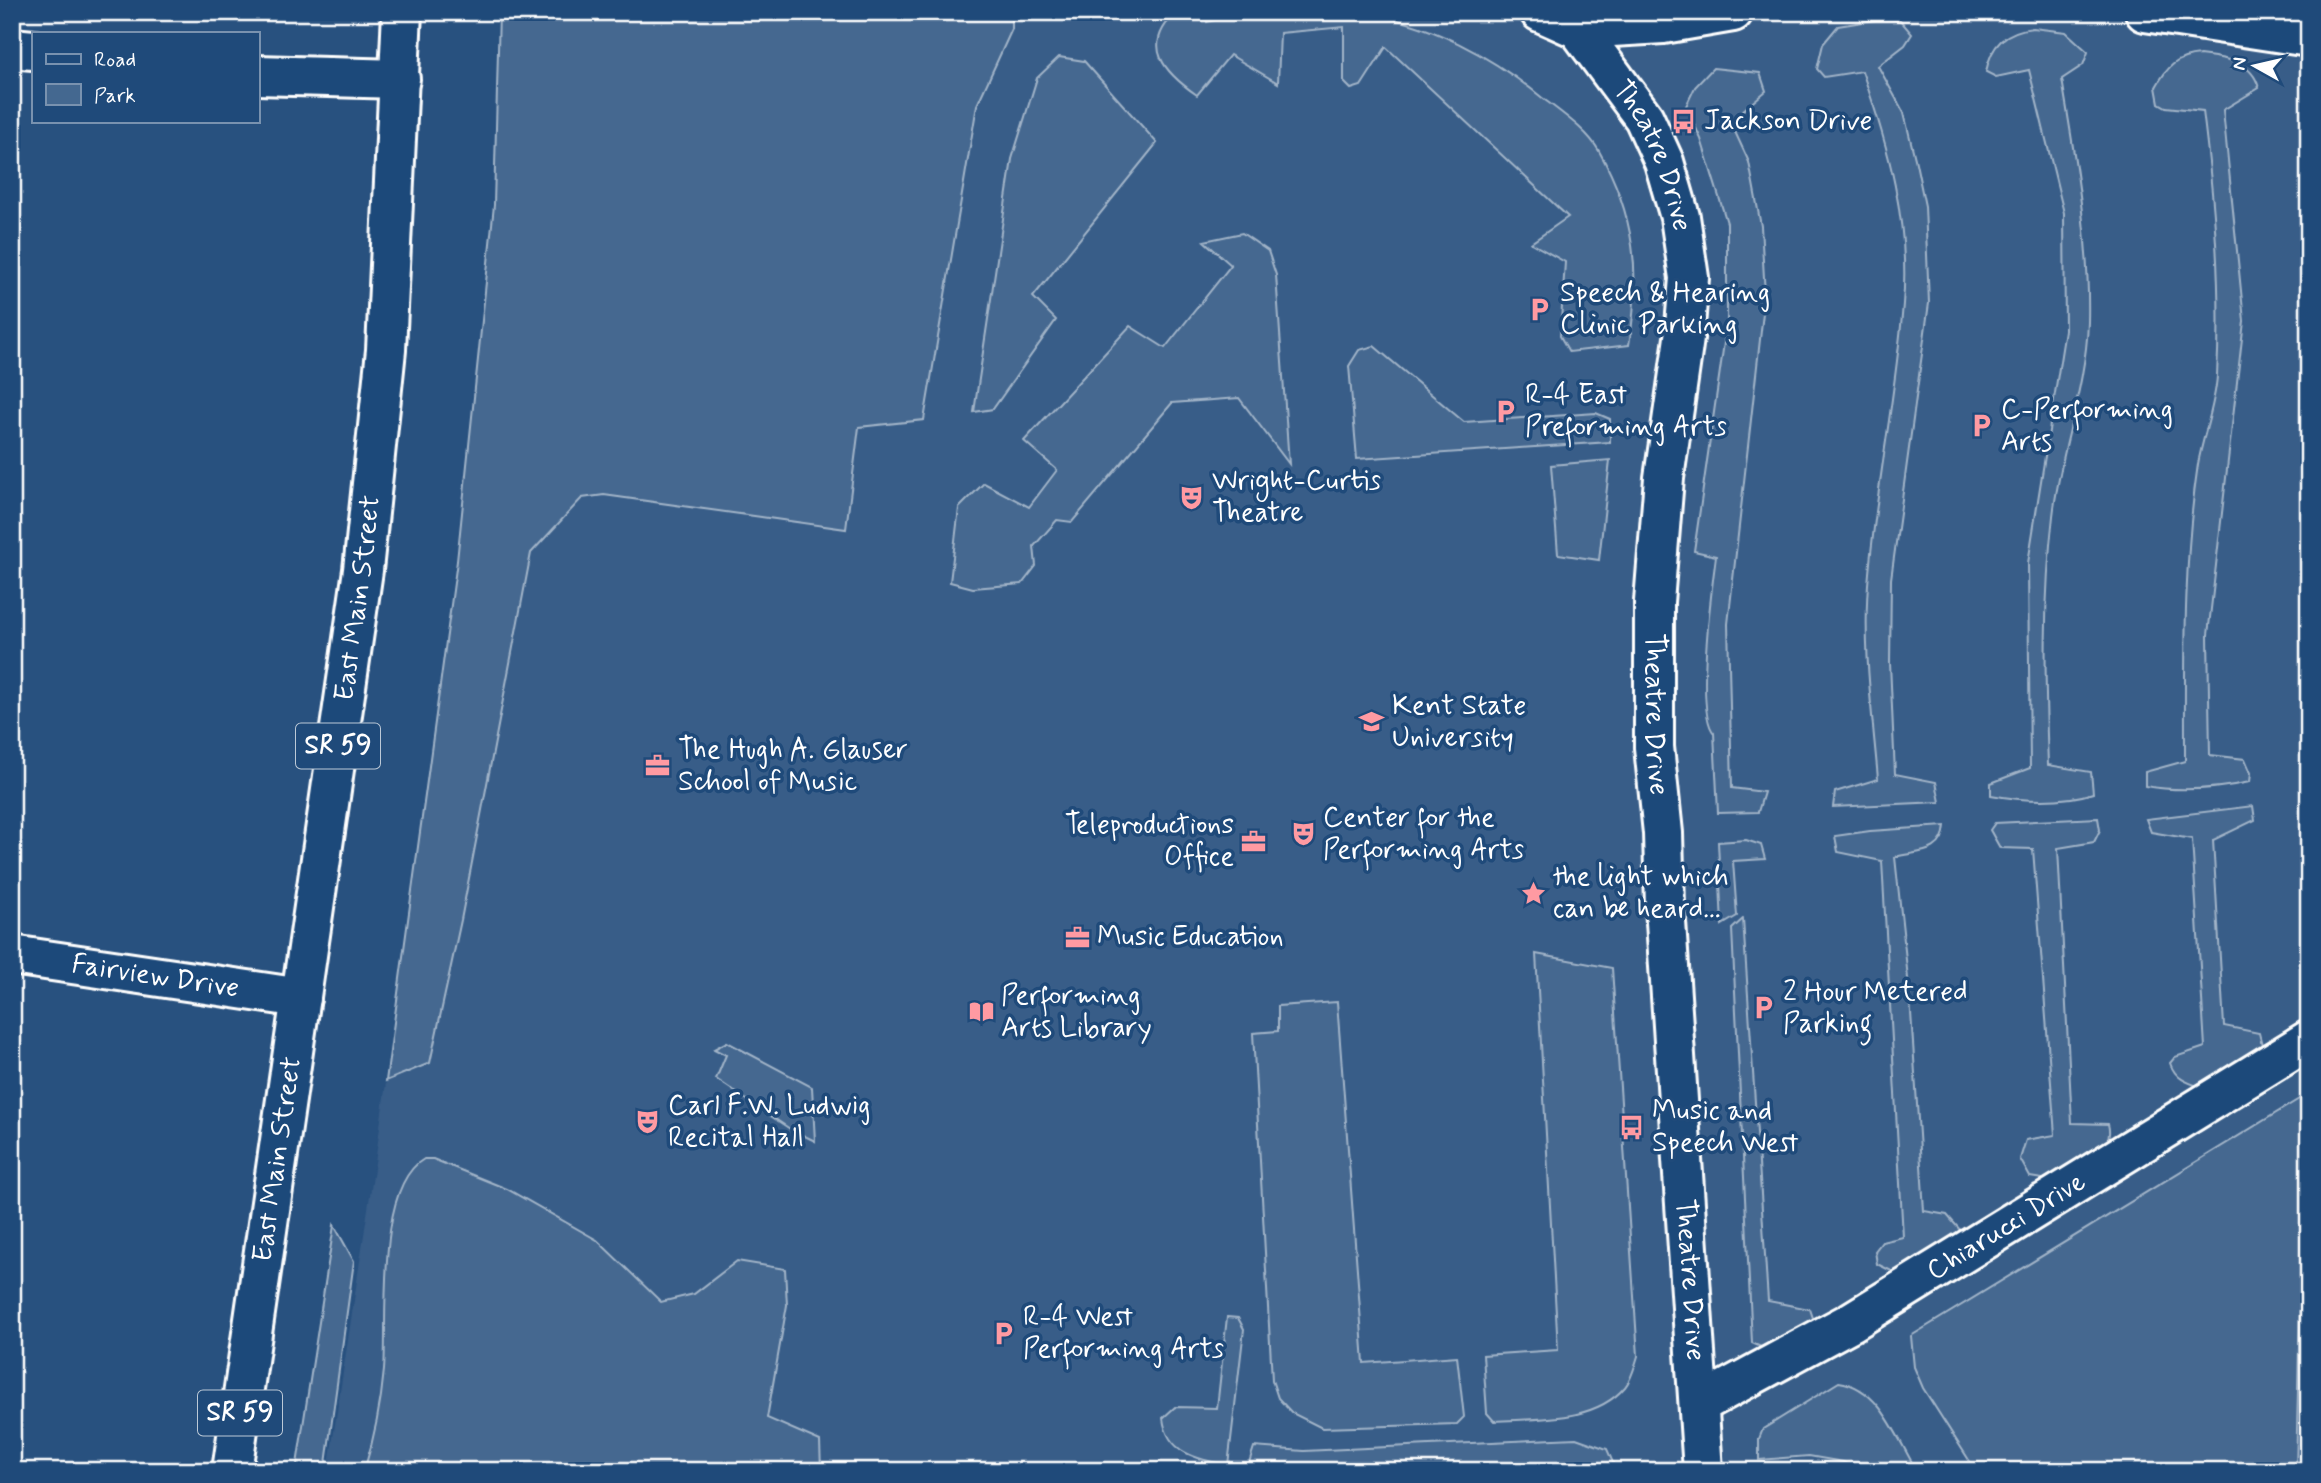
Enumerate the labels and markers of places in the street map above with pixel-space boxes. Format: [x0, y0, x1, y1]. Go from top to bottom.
place label: Jackson Drive [1704, 103, 1872, 140]
bus stop icon: Jackson Drive [1670, 107, 1698, 135]
place label: Speech & Hearing Clinic Parking [1560, 275, 1770, 344]
parking icon: Speech & Hearing Clinic Parking [1526, 295, 1554, 323]
place label: R-4 East Preforming Arts [1525, 377, 1727, 448]
place label: C-Performing Arts [2001, 392, 2173, 461]
parking icon: R-4 East Preforming Arts [1491, 397, 1519, 425]
parking icon: C-Performing Arts [1967, 412, 1995, 440]
place label: Wright-Curtis Theatre [1212, 463, 1381, 532]
theatre icon: Wright-Curtis Theatre [1178, 483, 1206, 511]
place label: Kent State University [1392, 688, 1526, 757]
school or university icon: Kent State University [1358, 708, 1386, 736]
place label: The Hugh A. Glauser School of Music [678, 732, 908, 801]
office icon: The Hugh A. Glauser School of Music [644, 752, 672, 780]
place label: Center for the Performing Arts [1323, 800, 1524, 871]
place label: Teleproductions Office [1065, 807, 1234, 876]
theatre icon: Center for the Performing Arts [1289, 820, 1317, 848]
office icon: Teleproductions Office [1240, 827, 1268, 855]
place label: the light which can be heard... [1553, 859, 1729, 928]
place icon: the light which can be heard... [1519, 879, 1547, 907]
place label: Music Education [1097, 919, 1284, 956]
office icon: Music Education [1063, 923, 1091, 951]
place label: 2 Hour Metered Parking [1783, 974, 1968, 1046]
place label: Performing Arts Library [1001, 978, 1152, 1047]
parking icon: 2 Hour Metered Parking [1749, 994, 1777, 1022]
library icon: Performing Arts Library [967, 998, 995, 1026]
place label: Carl F.W. Ludwig Recital Hall [668, 1088, 870, 1157]
place label: Music and Speech West [1652, 1093, 1799, 1162]
theatre icon: Carl F.W. Ludwig Recital Hall [634, 1108, 662, 1136]
bus stop icon: Music and Speech West [1618, 1113, 1646, 1141]
place label: R-4 West Performing Arts [1023, 1299, 1224, 1370]
parking icon: R-4 West Performing Arts [989, 1319, 1017, 1347]

